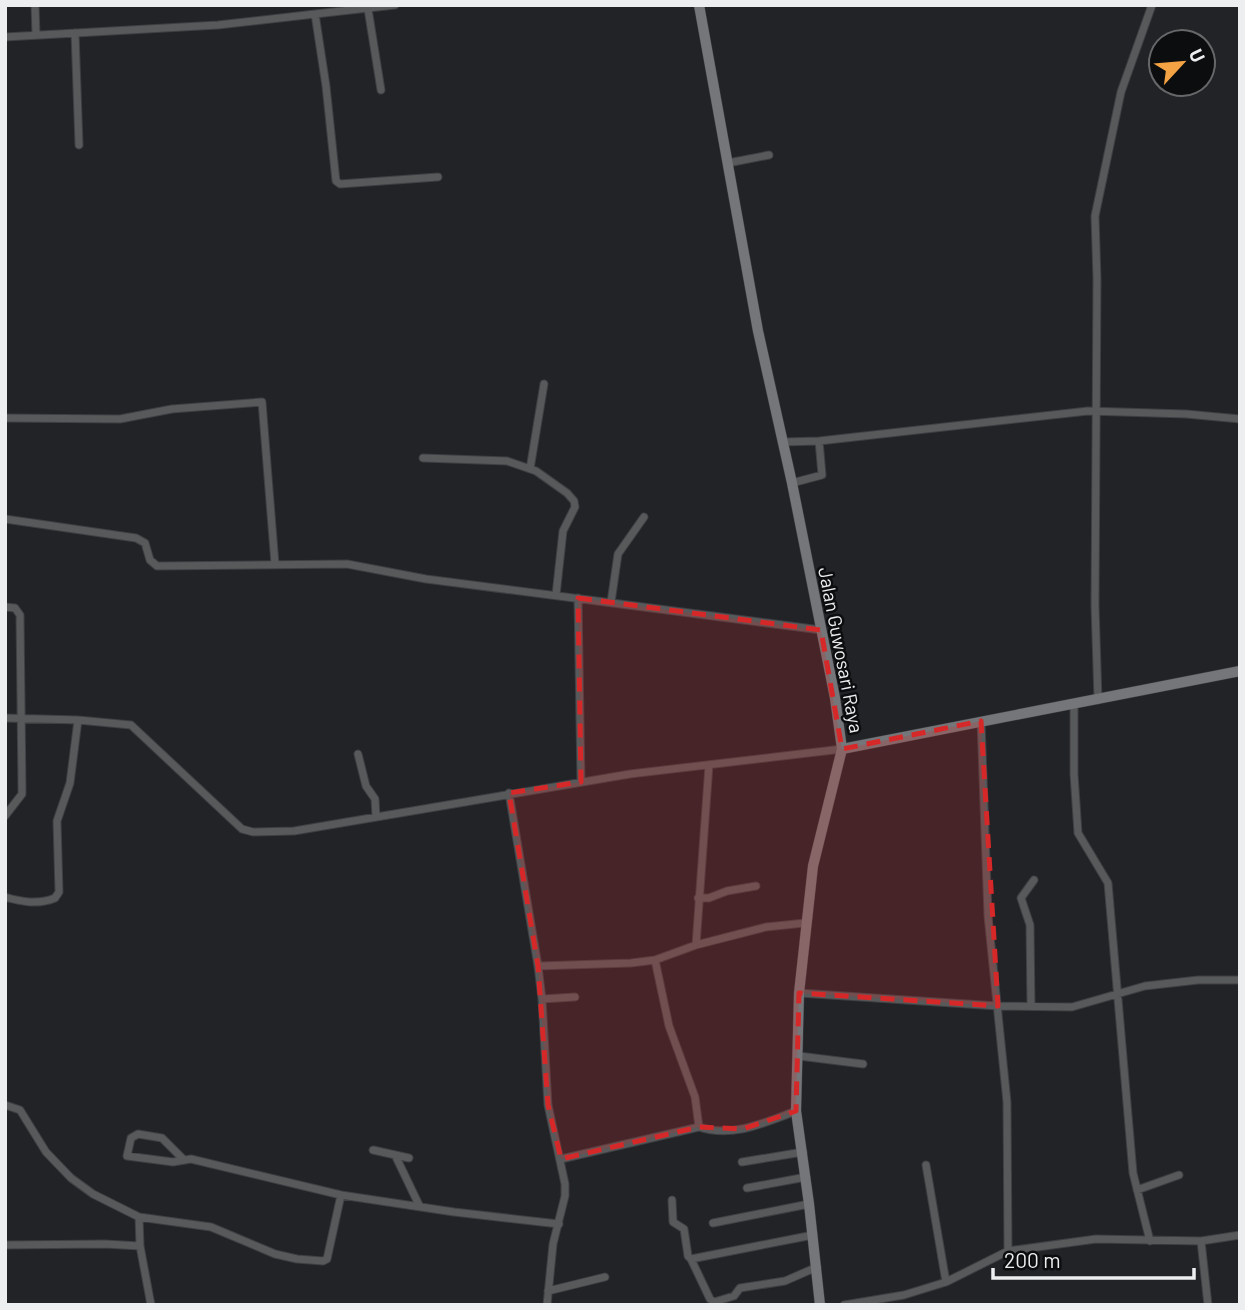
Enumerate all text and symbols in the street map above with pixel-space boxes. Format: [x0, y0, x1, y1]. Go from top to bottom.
north arrow [1147, 28, 1217, 98]
text: U [1185, 45, 1211, 66]
street label: Jalan Guwosari Raya [814, 565, 869, 735]
scale bar [993, 1236, 1194, 1280]
text: 200 m [1004, 1247, 1061, 1272]

